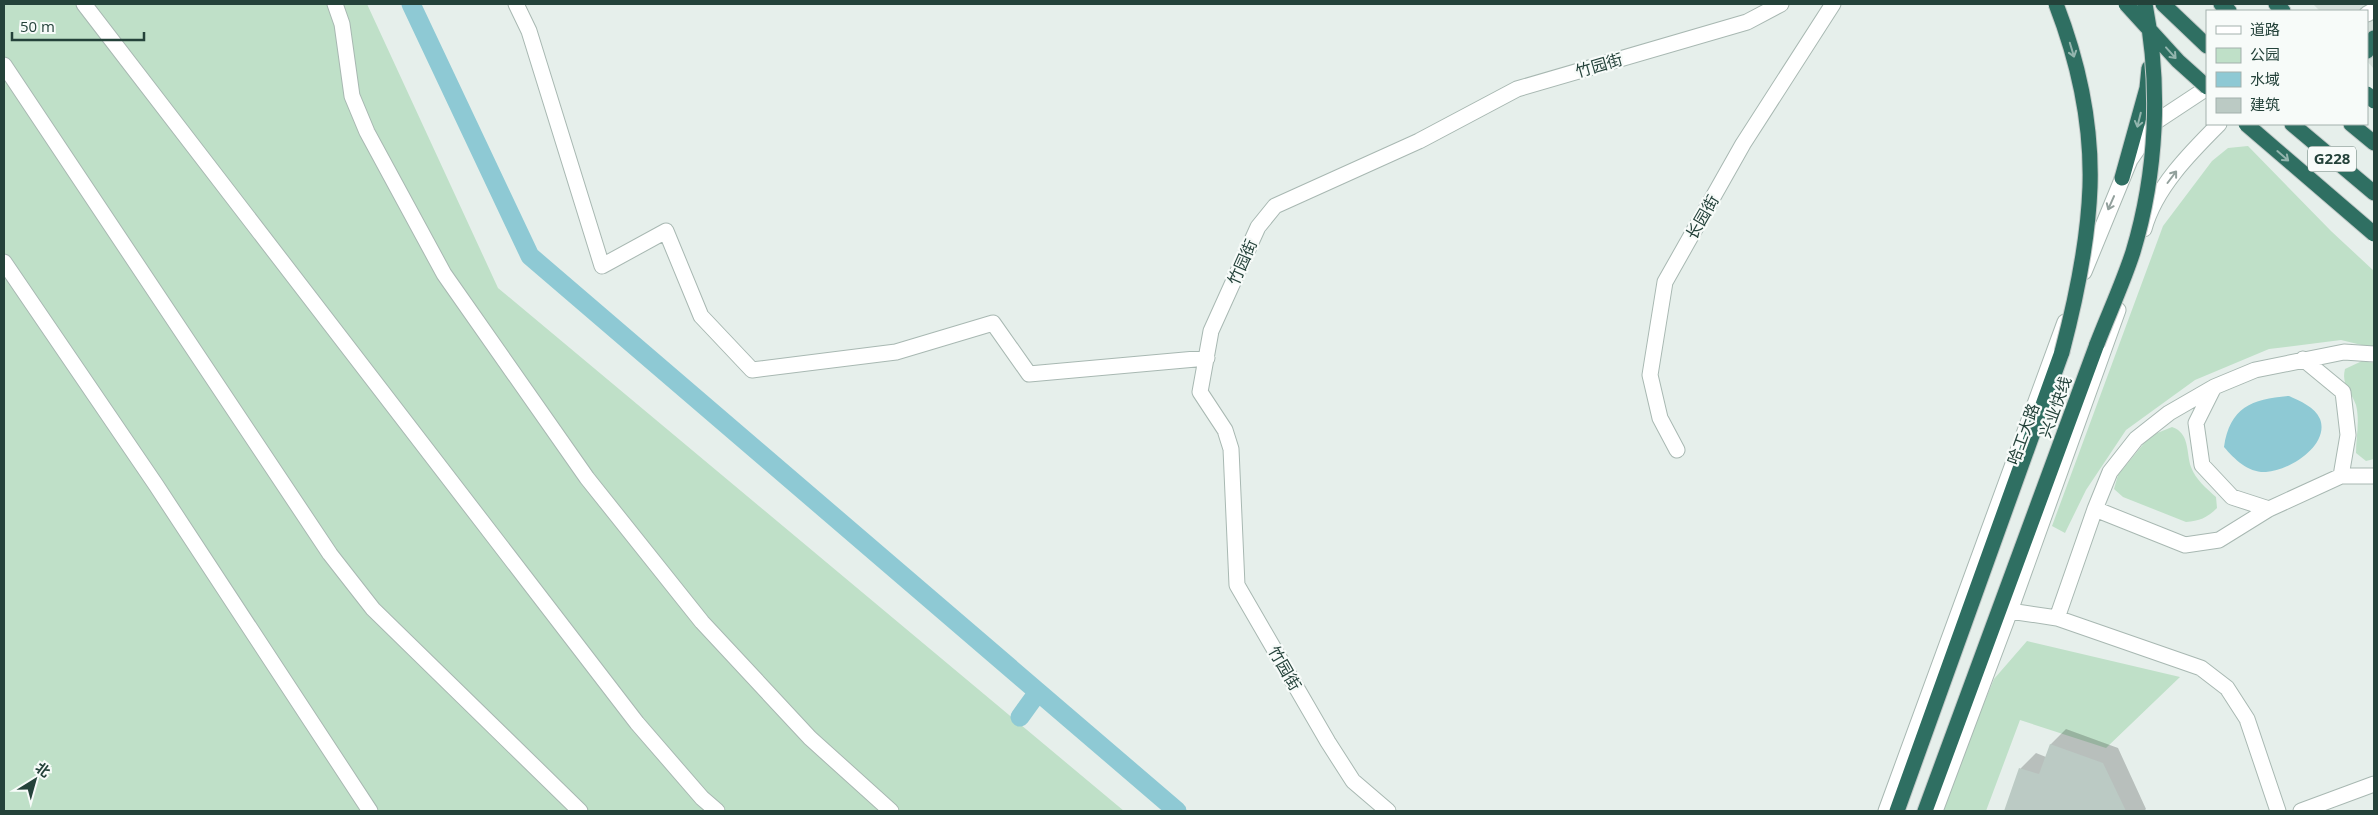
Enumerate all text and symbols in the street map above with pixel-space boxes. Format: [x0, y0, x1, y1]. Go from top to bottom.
scale bar [12, 10, 145, 42]
legend [2206, 10, 2368, 125]
text: 50 m [20, 16, 55, 36]
text: 道路 [2250, 19, 2280, 39]
one-way arrow [2067, 42, 2077, 58]
text: 公园 [2250, 44, 2280, 64]
one-way arrow [2165, 46, 2177, 59]
street label: 竹园街 [1573, 48, 1625, 82]
text: 水域 [2250, 69, 2280, 89]
text: 建筑 [2250, 94, 2280, 114]
one-way arrow [2134, 111, 2143, 127]
road number: G228 [2308, 146, 2356, 172]
one-way arrow [2277, 150, 2290, 162]
one-way arrow [2167, 170, 2177, 184]
street label: 长园街 [1680, 191, 1724, 243]
one-way arrow [2106, 195, 2116, 210]
street label: 竹园街 [1222, 236, 1262, 288]
street label: 兴业快线 [2034, 373, 2076, 441]
street label: 哈工大路 [2002, 400, 2044, 468]
street label: 竹园街 [1263, 642, 1307, 694]
north arrow [10, 755, 60, 805]
text: 北 [32, 757, 54, 781]

